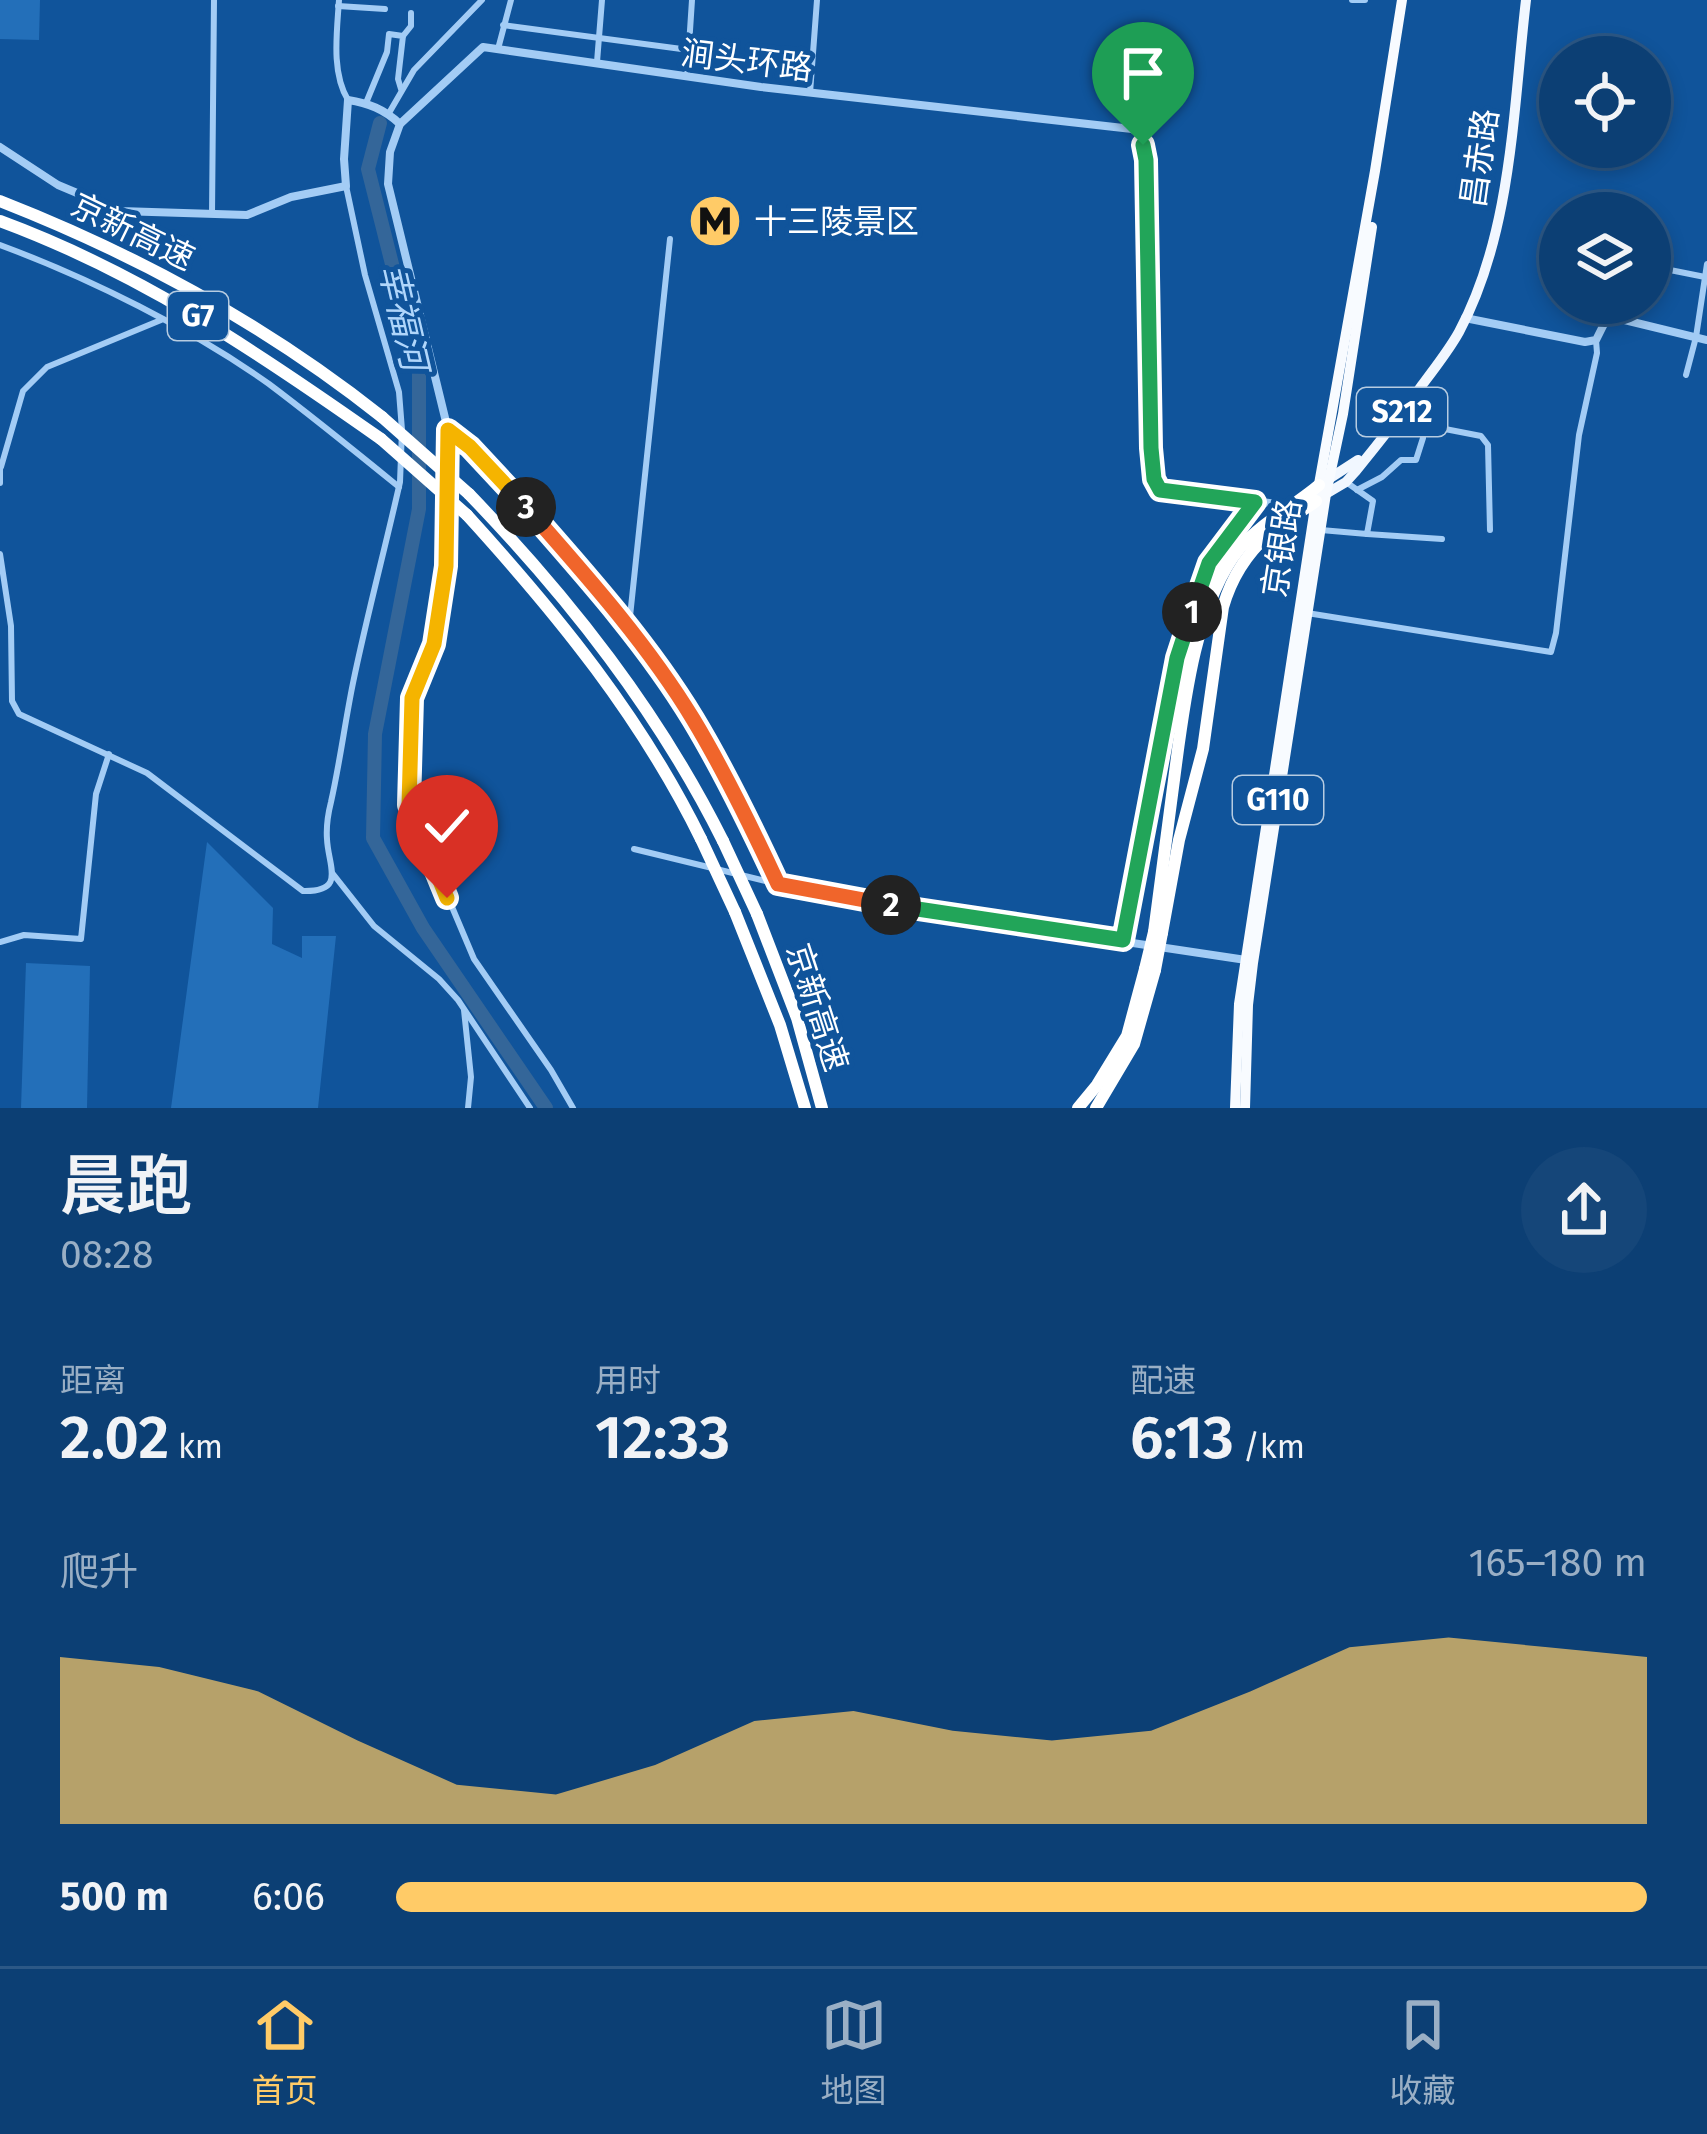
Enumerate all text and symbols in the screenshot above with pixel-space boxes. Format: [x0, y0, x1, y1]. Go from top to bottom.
pin [1092, 22, 1194, 145]
street label: 涧头环路 [679, 33, 815, 89]
map controls [1539, 36, 1671, 324]
button: locate [1539, 36, 1671, 168]
icon: arrive [1110, 40, 1176, 106]
street label: 昌赤路 [1453, 106, 1507, 210]
street label: 京新高速 [64, 185, 201, 279]
button: layers [1539, 192, 1671, 324]
metro station icon: 十三陵景区 [687, 193, 743, 249]
place label: 十三陵景区 [754, 202, 919, 242]
water label: 幸福河 [369, 260, 438, 381]
road number: G7 [168, 292, 228, 340]
road number: S212 [1357, 388, 1447, 436]
pin: 3 [496, 477, 556, 537]
text: 3 [517, 487, 535, 527]
street label: 京银路 [1254, 496, 1309, 600]
pin: 1 [1162, 582, 1222, 642]
text: 1 [1184, 592, 1200, 632]
pin [396, 775, 498, 898]
road number: G110 [1233, 776, 1323, 824]
icon: check [414, 793, 480, 859]
pin: 2 [861, 875, 921, 935]
text: 2 [882, 885, 900, 925]
street label: 京新高速 [778, 938, 856, 1076]
text: 晨跑 [60, 1147, 192, 1226]
button: share [1521, 1147, 1647, 1273]
text: 08:28 [60, 1232, 153, 1278]
text: 距离 [60, 1361, 126, 1401]
text: 用时 [595, 1361, 661, 1401]
text: 配速 [1130, 1361, 1196, 1401]
text: 2.02 [60, 1402, 169, 1474]
text: 12:33 [595, 1402, 730, 1474]
text: 6:13 [1130, 1402, 1234, 1474]
text: km [169, 1427, 223, 1467]
text: /km [1234, 1427, 1305, 1467]
text: 165–180 m [1469, 1540, 1647, 1586]
text: 爬升 [60, 1549, 138, 1595]
text: 500 m [60, 1874, 169, 1920]
text: 6:06 [252, 1874, 325, 1920]
tab: 首页 [252, 1992, 318, 2112]
tab: 地图 [821, 1992, 887, 2112]
tab: 收藏 [1390, 1992, 1456, 2112]

